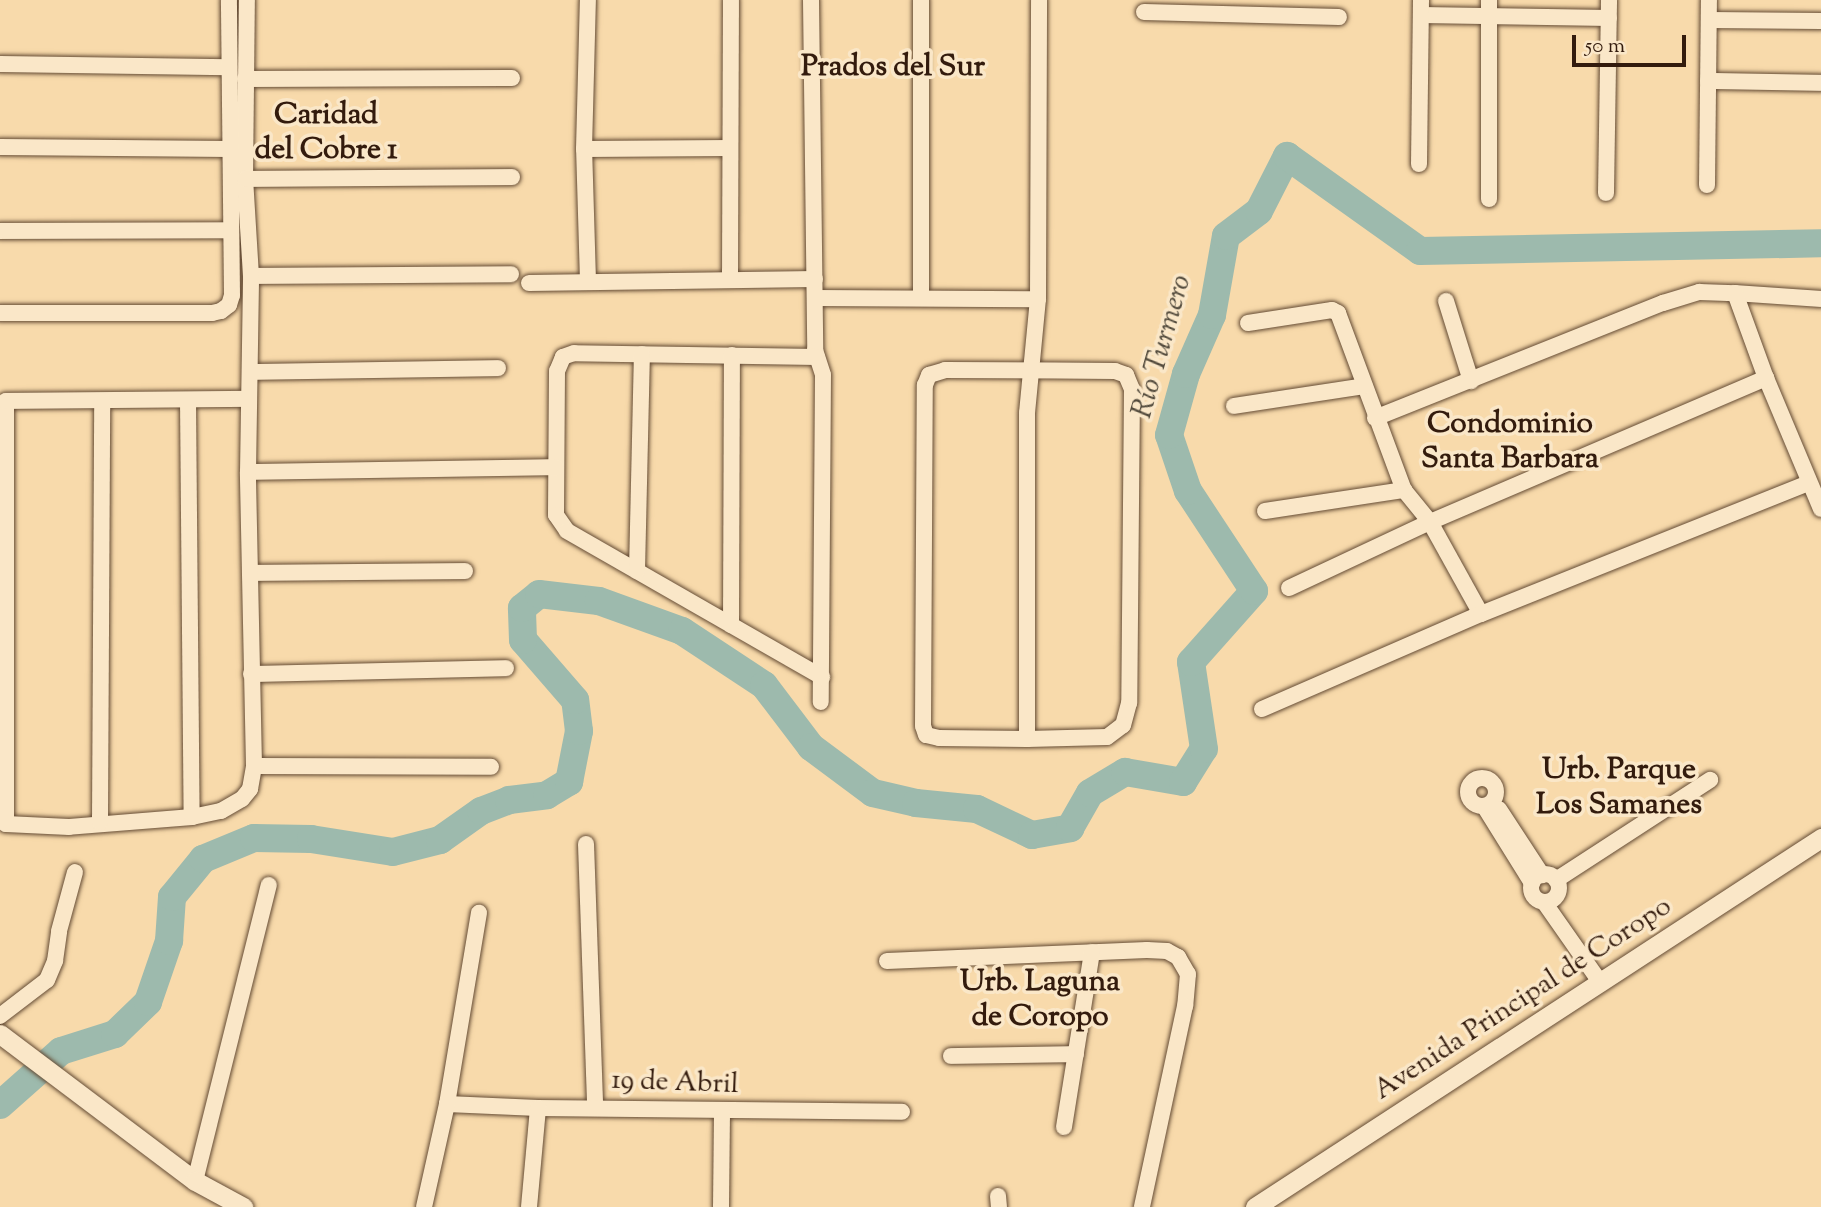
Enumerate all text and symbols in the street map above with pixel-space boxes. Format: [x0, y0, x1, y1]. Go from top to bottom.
scale bar [1576, 21, 1690, 65]
text: 50 m [1585, 32, 1625, 62]
district label: Prados del Sur [801, 50, 985, 86]
district label: Caridad del Cobre 1 [255, 98, 397, 168]
water label: Río Turmero [1125, 271, 1201, 423]
district label: Condominio Santa Barbara [1421, 407, 1599, 477]
district label: Urb. Parque Los Samanes [1536, 753, 1702, 824]
street label: Avenida Principal de Coropo [1368, 890, 1678, 1108]
district label: Urb. Laguna de Coropo [960, 965, 1120, 1036]
street label: 19 de Abril [611, 1064, 739, 1102]

